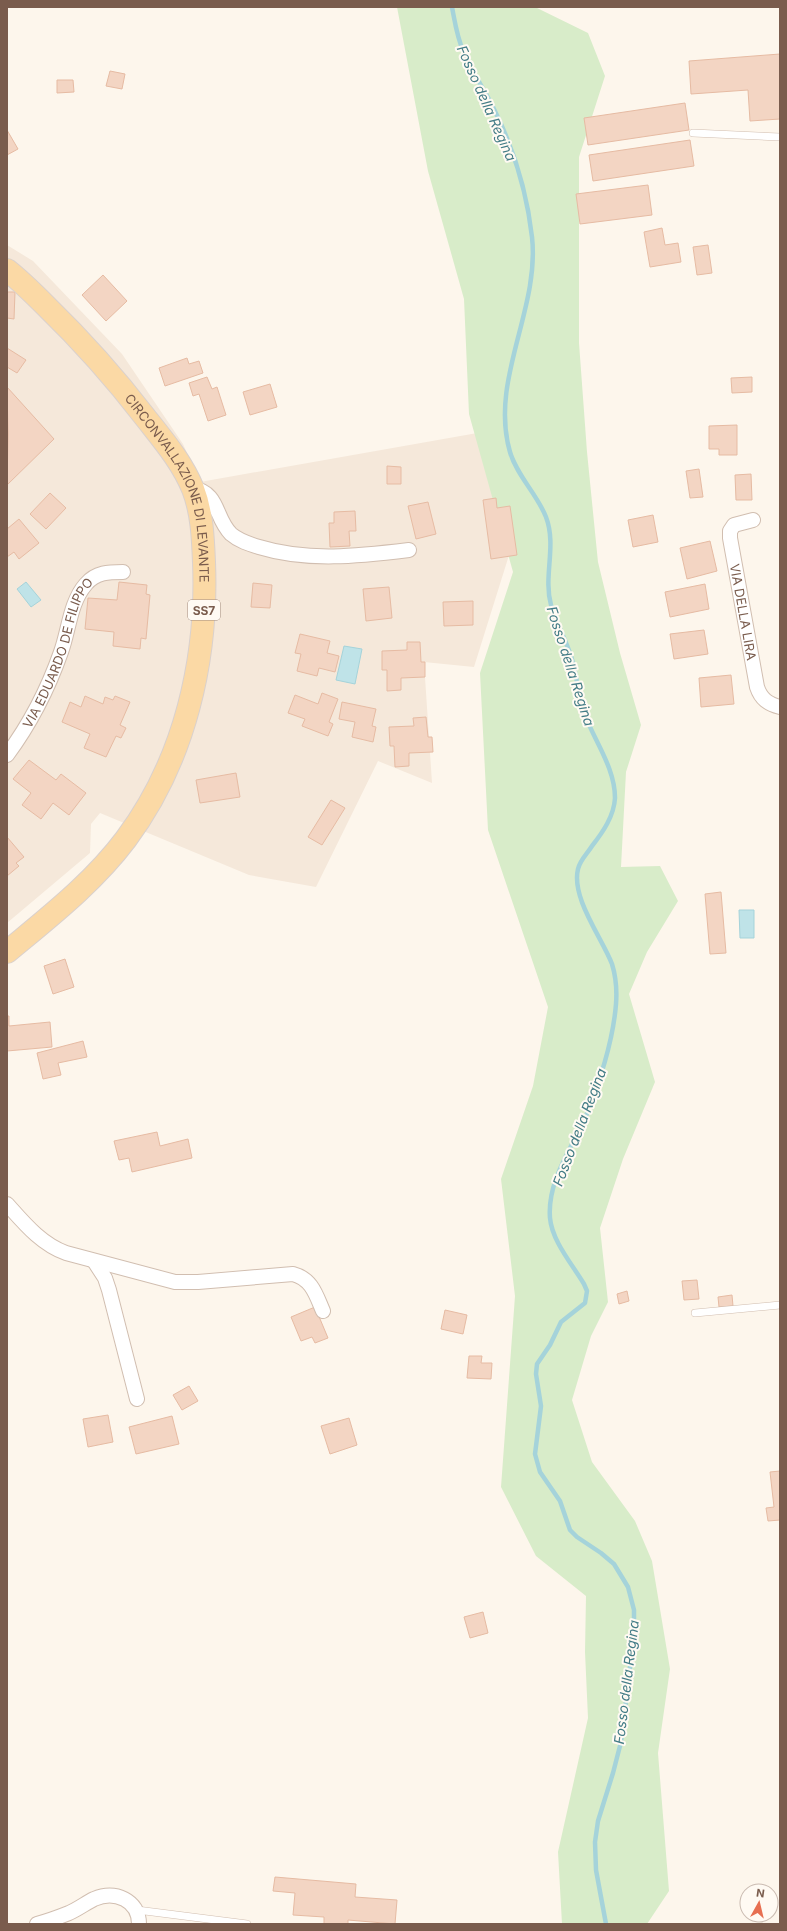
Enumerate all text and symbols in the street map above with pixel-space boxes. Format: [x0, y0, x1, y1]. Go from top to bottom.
water label: Fosso della Regina [454, 42, 520, 164]
street label: CIRCONVALLAZIONE DI LEVANTE [122, 390, 212, 583]
street label: VIA DELLA LIRA [727, 562, 760, 662]
street label: VIA EDUARDO DE FILIPPO [19, 574, 96, 731]
road number: SS7 [188, 600, 220, 620]
water label: Fosso della Regina [544, 604, 599, 728]
water label: Fosso della Regina [549, 1065, 609, 1188]
water label: Fosso della Regina [610, 1619, 642, 1745]
north arrow [739, 1883, 779, 1923]
text: N [755, 1886, 766, 1901]

